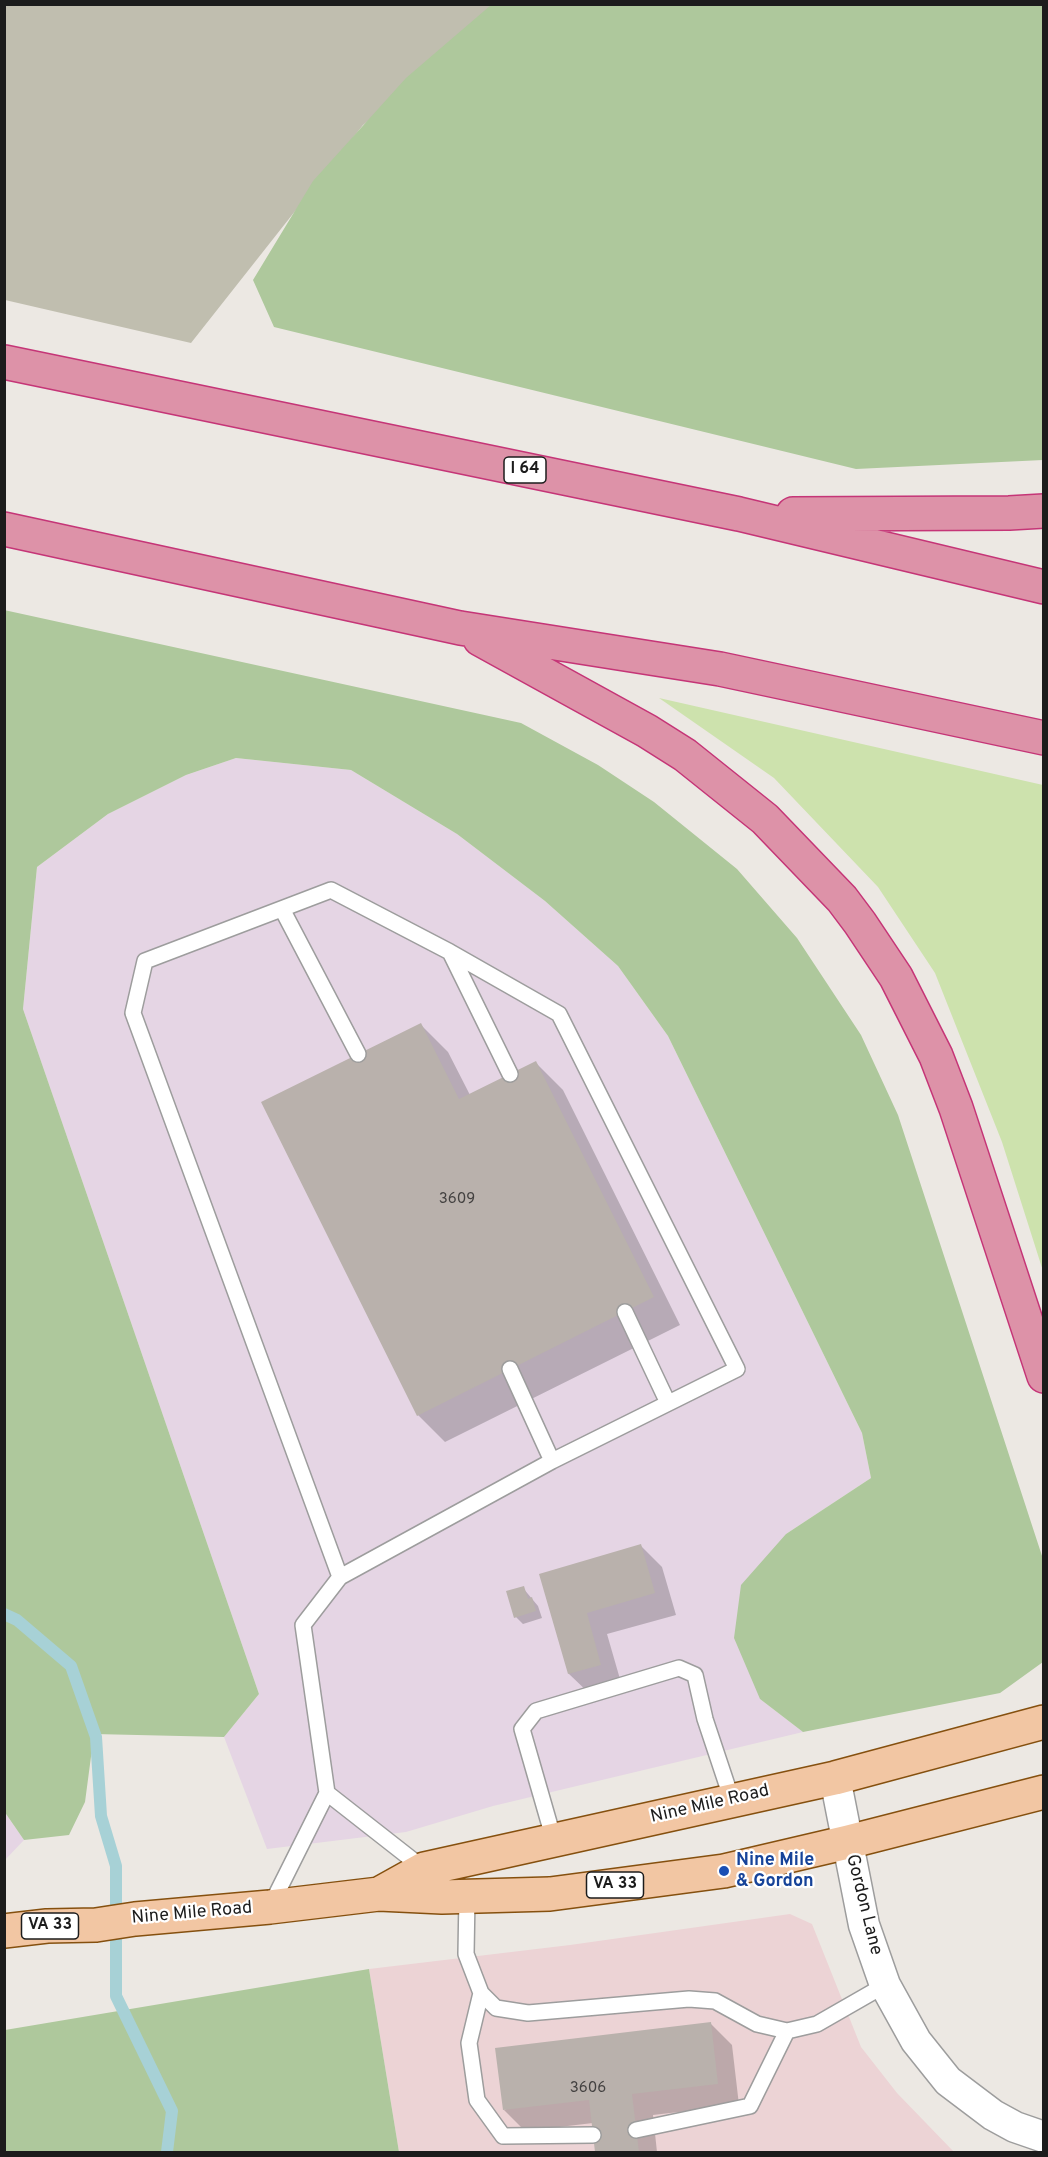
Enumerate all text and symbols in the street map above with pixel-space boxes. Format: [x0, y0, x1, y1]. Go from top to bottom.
road number: I 64 [504, 457, 546, 483]
house number: 3609 [439, 1191, 475, 1209]
street label: Nine Mile Road [649, 1781, 771, 1829]
place label: Nine Mile & Gordon [736, 1850, 814, 1892]
street label: Gordon Lane [840, 1852, 886, 1958]
marker: Nine Mile & Gordon [717, 1864, 731, 1878]
road number: VA 33 [586, 1872, 644, 1898]
street label: Nine Mile Road [131, 1898, 253, 1930]
road number: VA 33 [22, 1913, 78, 1939]
house number: 3606 [570, 2080, 606, 2098]

